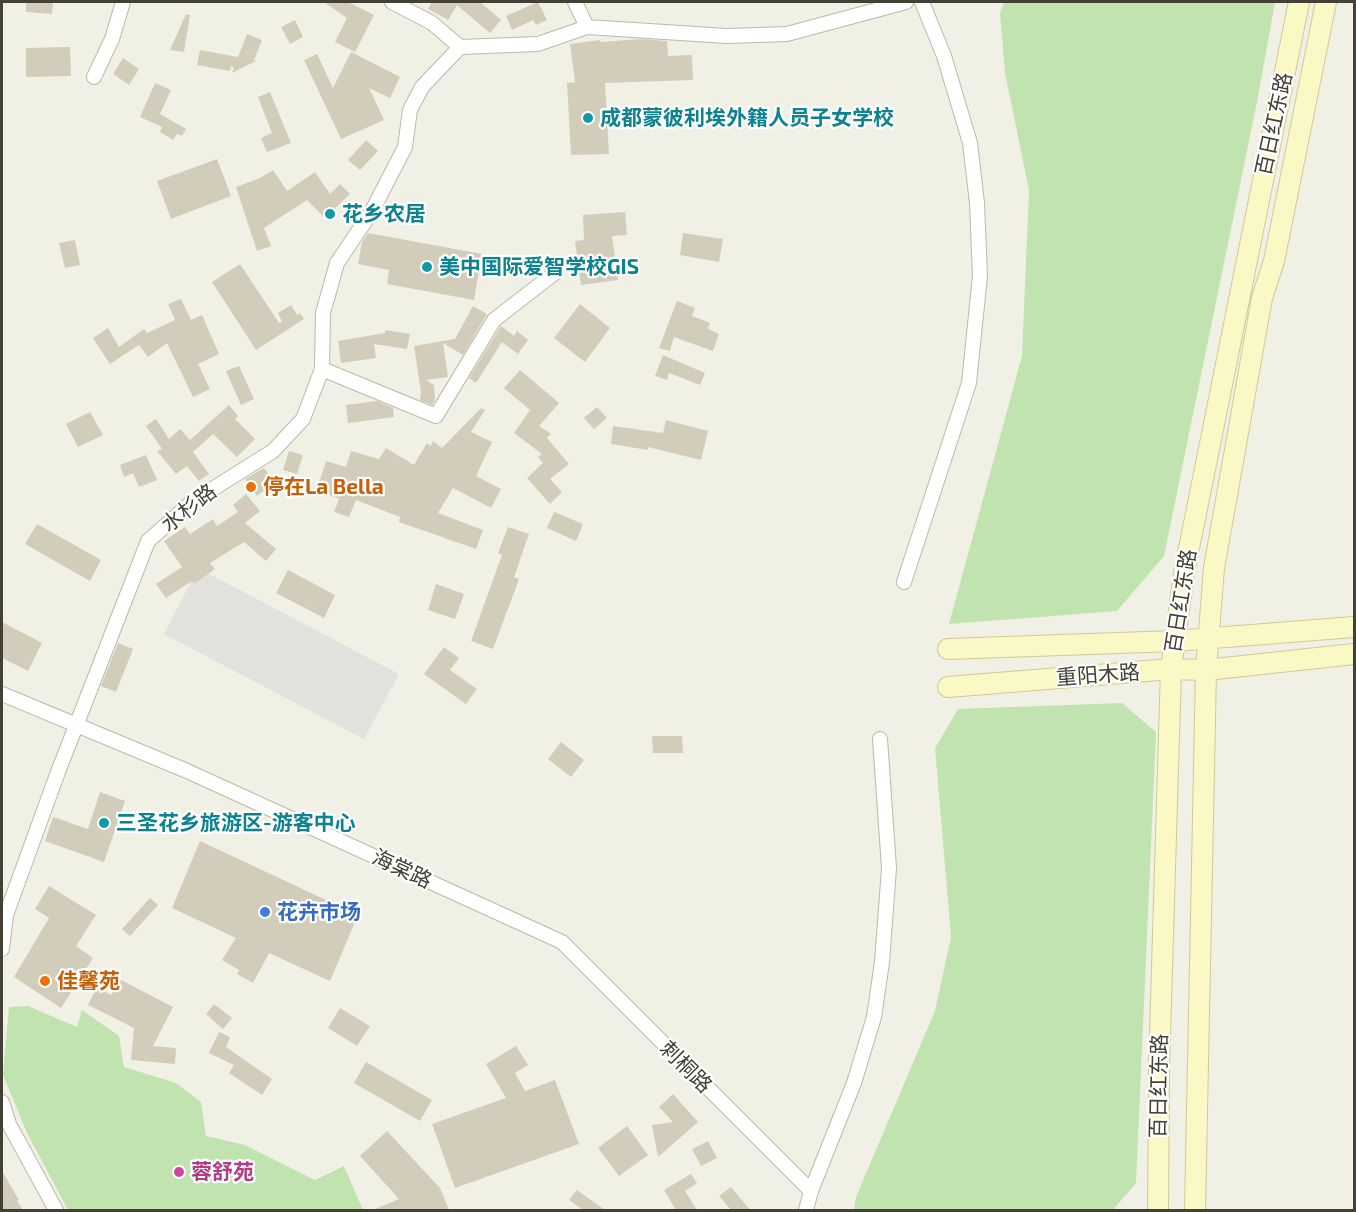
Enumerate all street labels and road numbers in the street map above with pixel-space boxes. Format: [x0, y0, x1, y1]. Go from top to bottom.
street label: 百日红东路 [1251, 70, 1297, 178]
street label: 水杉路 [156, 479, 222, 537]
street label: 百日红东路 [1160, 547, 1202, 655]
street label: 重阳木路 [1055, 660, 1141, 690]
street label: 海棠路 [368, 844, 436, 894]
street label: 百日红东路 [1145, 1033, 1173, 1139]
street label: 刺桐路 [655, 1036, 717, 1098]

